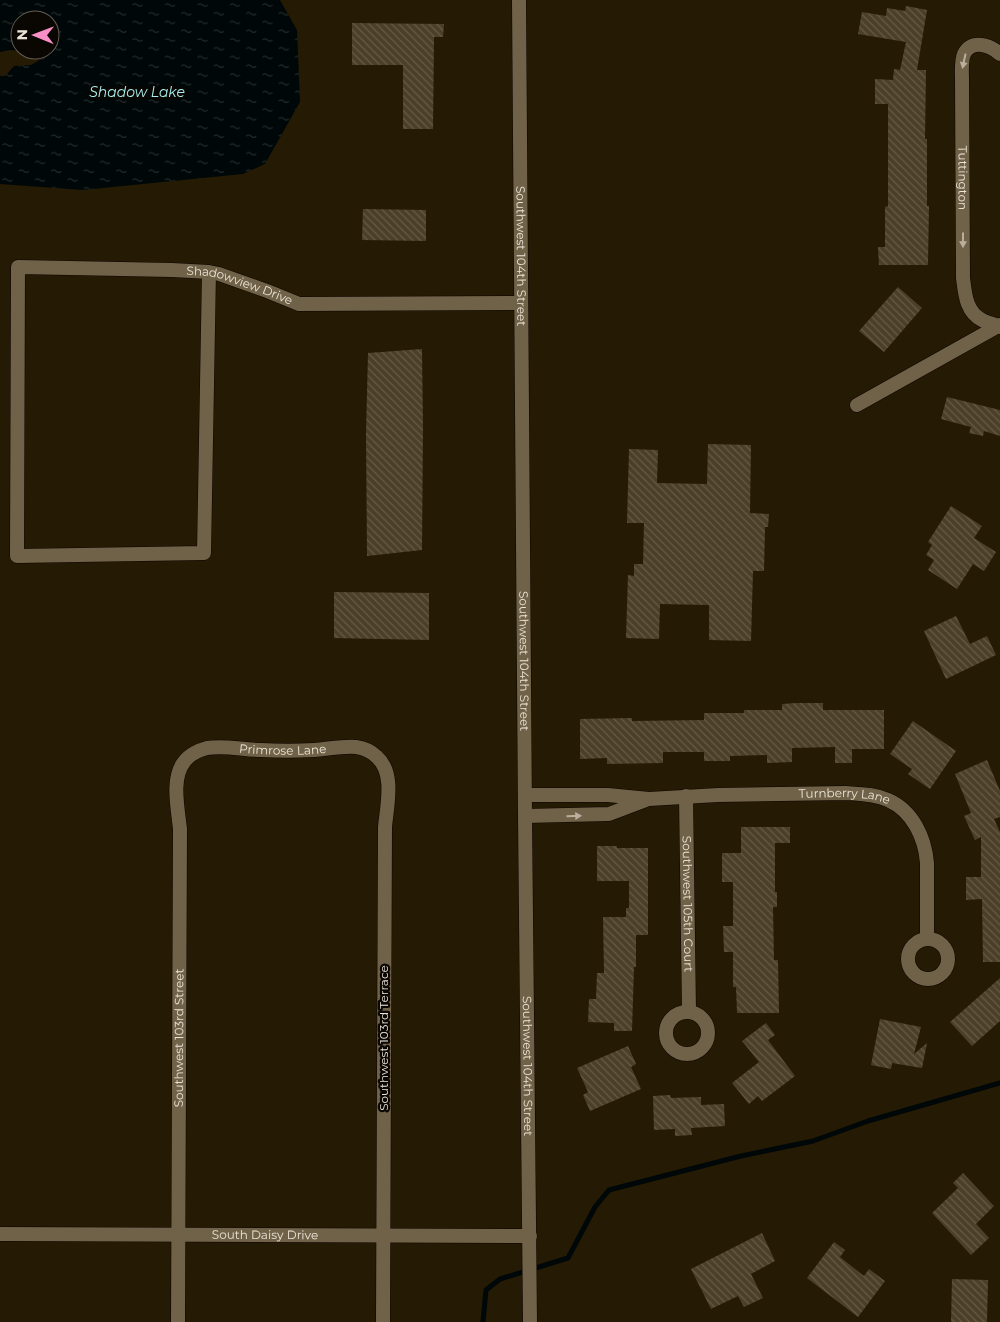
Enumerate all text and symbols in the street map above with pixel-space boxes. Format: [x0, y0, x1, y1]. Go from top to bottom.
north arrow [10, 10, 60, 60]
text: N [13, 29, 31, 41]
one-way arrow [959, 53, 967, 69]
water label: Shadow Lake [89, 83, 185, 101]
street label: Tuttington [955, 146, 971, 210]
street label: Southwest 104th Street [513, 186, 529, 326]
one-way arrow [959, 233, 967, 249]
street label: Shadowview Drive [186, 263, 295, 308]
street label: Southwest 104th Street [516, 591, 532, 731]
street label: Primrose Lane [239, 740, 327, 758]
street label: Turnberry Lane [799, 785, 893, 807]
one-way arrow [566, 811, 582, 819]
street label: Southwest 105th Court [680, 836, 696, 972]
street label: Southwest 103rd Terrace [376, 965, 391, 1111]
street label: Southwest 103rd Street [171, 969, 186, 1107]
street label: Southwest 104th Street [520, 996, 536, 1136]
street label: South Daisy Drive [212, 1227, 318, 1242]

